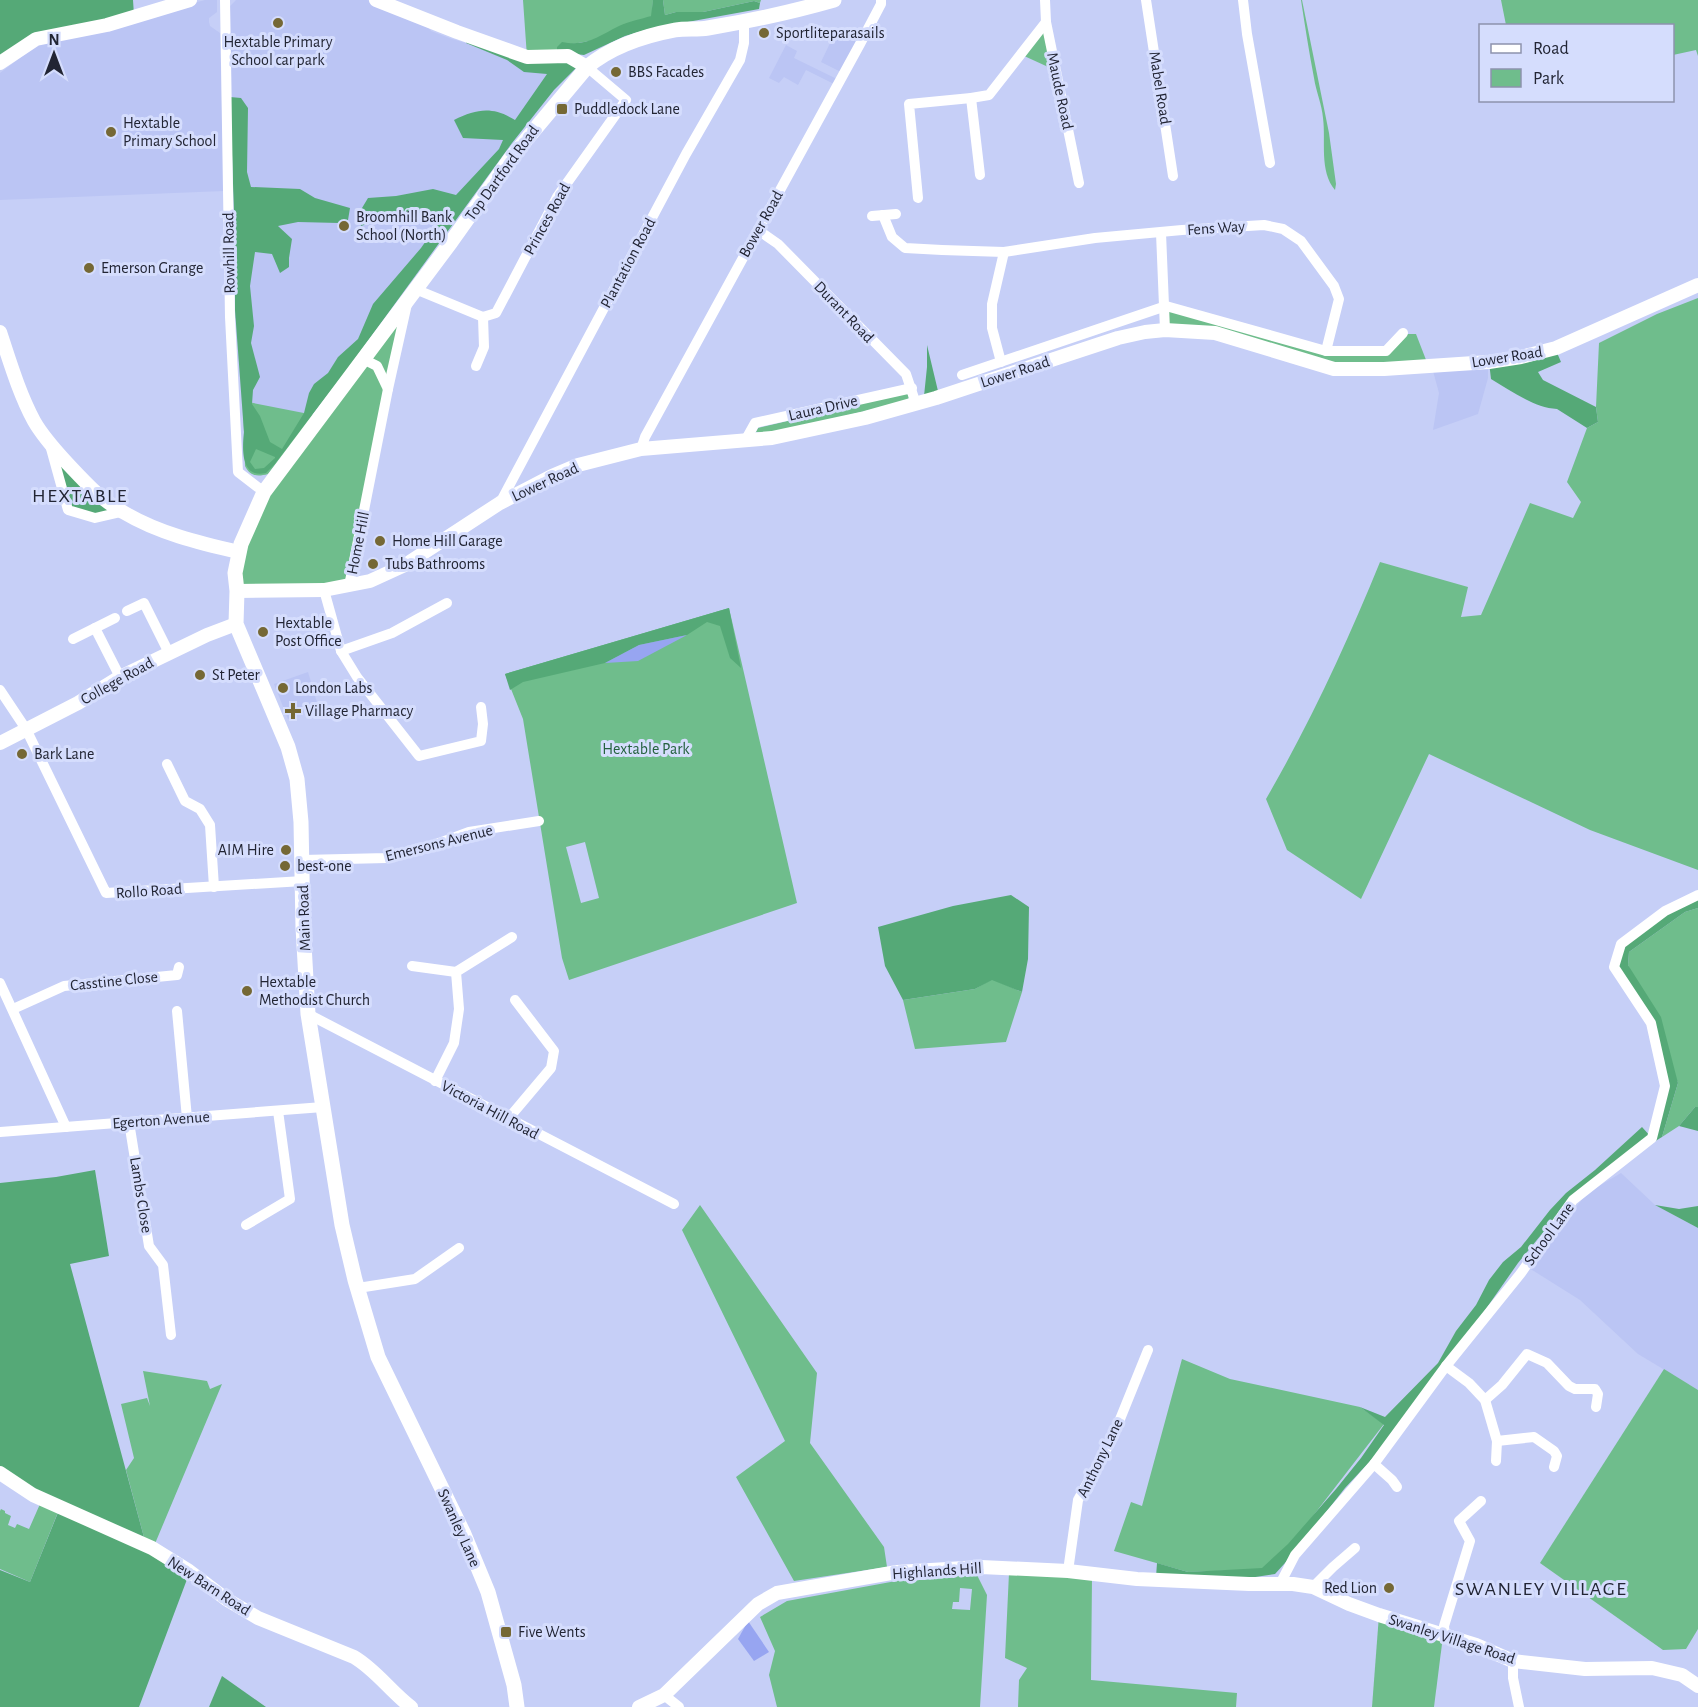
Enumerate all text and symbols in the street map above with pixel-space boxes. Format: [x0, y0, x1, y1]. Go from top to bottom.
marker: Hextable Primary School car park [271, 16, 285, 30]
north arrow [24, 24, 84, 84]
legend [1479, 24, 1674, 102]
place label: Sportliteparasails [776, 25, 885, 41]
marker: Sportliteparasails [757, 26, 771, 40]
text: N [48, 32, 60, 48]
place label: Hextable Primary School car park [223, 34, 333, 68]
text: Road [1533, 40, 1569, 58]
street label: Mabel Road [1146, 50, 1174, 126]
street label: Maude Road [1044, 51, 1076, 131]
place label: BBS Facades [628, 64, 704, 80]
marker: BBS Facades [609, 65, 623, 79]
text: Park [1533, 70, 1565, 88]
place label: Puddledock Lane [574, 101, 680, 117]
marker: Puddledock Lane [555, 102, 569, 116]
place label: Hextable Primary School [123, 115, 216, 150]
street label: Top Dartford Road [462, 122, 542, 224]
marker: Hextable Primary School [104, 125, 118, 139]
street label: Princes Road [521, 180, 573, 258]
street label: Bower Road [736, 188, 786, 260]
place label: Broomhill Bank School (North) [356, 209, 453, 243]
street label: Rowhill Road [220, 212, 238, 294]
street label: Plantation Road [598, 215, 658, 311]
street label: Fens Way [1187, 218, 1246, 239]
marker: Broomhill Bank School (North) [337, 219, 351, 233]
place label: Emerson Grange [101, 260, 203, 276]
marker: Emerson Grange [82, 261, 96, 275]
street label: Durant Road [811, 278, 877, 346]
street label: Lower Road [1470, 343, 1544, 371]
street label: Lower Road [978, 353, 1052, 391]
street label: Laura Drive [787, 392, 859, 424]
street label: Lower Road [509, 460, 581, 504]
district label: HEXTABLE [32, 486, 128, 506]
street label: Home Hill [344, 510, 372, 576]
place label: Home Hill Garage [392, 533, 503, 549]
marker: Home Hill Garage [373, 534, 387, 548]
place label: Tubs Bathrooms [385, 556, 485, 572]
marker: Tubs Bathrooms [366, 557, 380, 571]
place label: Hextable Post Office [275, 615, 342, 649]
marker: Hextable Post Office [256, 625, 270, 639]
street label: College Road [78, 654, 156, 708]
place label: St Peter [212, 667, 261, 683]
marker: St Peter [193, 668, 207, 682]
place label: London Labs [295, 680, 373, 696]
marker: London Labs [276, 681, 290, 695]
place label: Village Pharmacy [305, 703, 413, 720]
marker: Village Pharmacy [286, 704, 300, 718]
park label: Hextable Park [602, 741, 690, 757]
place label: Bark Lane [34, 746, 94, 762]
marker: Bark Lane [15, 747, 29, 761]
street label: Emersons Avenue [384, 822, 494, 864]
place label: AIM Hire [218, 842, 274, 858]
marker: AIM Hire [279, 843, 293, 857]
place label: best-one [297, 858, 352, 874]
marker: best-one [278, 859, 292, 873]
street label: Rollo Road [115, 881, 183, 901]
street label: Main Road [295, 885, 313, 951]
street label: Casstine Close [69, 968, 159, 994]
place label: Hextable Methodist Church [259, 974, 370, 1008]
marker: Hextable Methodist Church [240, 984, 254, 998]
street label: Victoria Hill Road [439, 1078, 541, 1142]
street label: Egerton Avenue [112, 1109, 210, 1131]
street label: Lambs Close [127, 1156, 155, 1234]
street label: School Lane [1521, 1200, 1577, 1268]
street label: Anthony Lane [1074, 1416, 1127, 1500]
street label: Swanley Lane [434, 1487, 483, 1570]
street label: New Barn Road [165, 1553, 253, 1619]
street label: Highlands Hill [892, 1560, 982, 1582]
district label: SWANLEY VILLAGE [1455, 1579, 1627, 1599]
place label: Red Lion [1324, 1580, 1377, 1596]
marker: Red Lion [1382, 1581, 1396, 1595]
street label: Swanley Village Road [1387, 1611, 1517, 1668]
place label: Five Wents [518, 1624, 586, 1640]
marker: Five Wents [499, 1625, 513, 1639]

